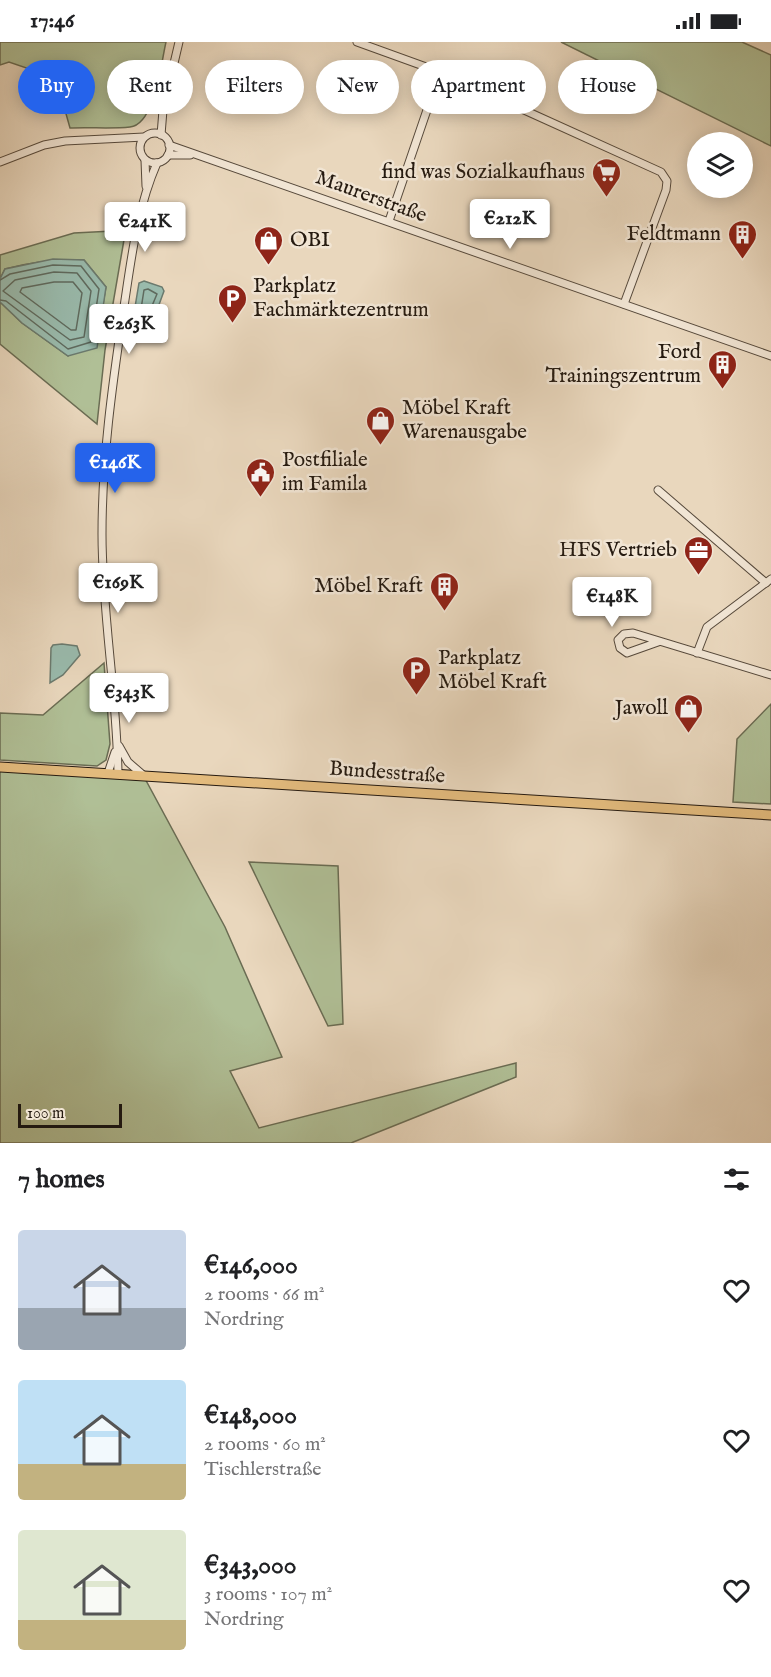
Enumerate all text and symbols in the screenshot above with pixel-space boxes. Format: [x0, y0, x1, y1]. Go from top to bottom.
text: 17:46 [30, 7, 74, 35]
chip: Buy [18, 60, 95, 114]
chip: Rent [107, 60, 193, 114]
chip: Filters [205, 60, 304, 114]
chip: New [316, 60, 399, 114]
chip: Apartment [411, 60, 546, 114]
chip: House [558, 60, 657, 114]
map controls [687, 132, 753, 198]
button: layers [687, 132, 753, 198]
supermarket icon: find was Sozialkaufhaus [590, 156, 622, 198]
place label: find was Sozialkaufhaus [381, 159, 585, 186]
street label: Maurerstraße [312, 164, 431, 230]
pin: €212K [468, 199, 552, 250]
pin: €241K [103, 202, 187, 253]
text: €212K [484, 206, 536, 231]
text: €241K [119, 209, 171, 234]
building icon: Feldtmann [726, 218, 758, 260]
place label: Feldtmann [626, 221, 721, 248]
shop icon: OBI [253, 224, 285, 266]
place label: OBI [290, 227, 330, 254]
place label: Parkplatz Fachmärktezentrum [253, 273, 429, 324]
parking icon: Parkplatz Fachmärktezentrum [216, 282, 248, 324]
pin: €263K [87, 304, 171, 355]
text: €263K [103, 311, 155, 336]
place label: Ford Trainingszentrum [546, 339, 702, 390]
building icon: Ford Trainingszentrum [706, 348, 738, 390]
place label: Möbel Kraft Warenausgabe [402, 395, 527, 446]
shop icon: Möbel Kraft Warenausgabe [365, 404, 397, 446]
pin: €146K [73, 443, 157, 494]
place label: Postfiliale im Famila [282, 447, 368, 498]
text: €146K [89, 450, 141, 475]
public building icon: Postfiliale im Famila [245, 456, 277, 498]
office icon: HFS Vertrieb [682, 534, 714, 576]
place label: HFS Vertrieb [559, 537, 677, 564]
pin: €169K [76, 563, 160, 614]
text: €169K [93, 570, 143, 595]
building icon: Möbel Kraft [428, 570, 460, 612]
place label: Möbel Kraft [314, 573, 423, 600]
pin: €148K [570, 577, 654, 628]
text: €148K [586, 584, 638, 609]
place label: Parkplatz Möbel Kraft [438, 645, 547, 696]
parking icon: Parkplatz Möbel Kraft [401, 654, 433, 696]
pin: €343K [87, 673, 171, 724]
text: €343K [104, 680, 154, 705]
shop icon: Jawoll [673, 692, 705, 734]
place label: Jawoll [613, 695, 668, 722]
street label: Bundesstraße [328, 755, 446, 791]
scale bar [18, 1101, 122, 1128]
text: 100 m [27, 1104, 64, 1124]
text: 7 homes [18, 1163, 105, 1196]
icon: filters [720, 1163, 753, 1196]
text: €146,000 [204, 1249, 298, 1282]
icon: home [66, 1254, 138, 1326]
icon: heart [720, 1274, 753, 1307]
text: 2 rooms · 66 m² [204, 1282, 325, 1307]
text: Nordring [204, 1307, 284, 1332]
text: €148,000 [204, 1399, 297, 1432]
icon: home [66, 1404, 138, 1476]
icon: heart [720, 1424, 753, 1457]
text: 2 rooms · 60 m² [204, 1432, 326, 1457]
text: Tischlerstraße [204, 1457, 321, 1482]
text: €343,000 [204, 1549, 297, 1582]
icon: home [66, 1554, 138, 1626]
icon: heart [720, 1574, 753, 1607]
text: 3 rooms · 107 m² [204, 1582, 332, 1607]
text: Nordring [204, 1607, 284, 1632]

